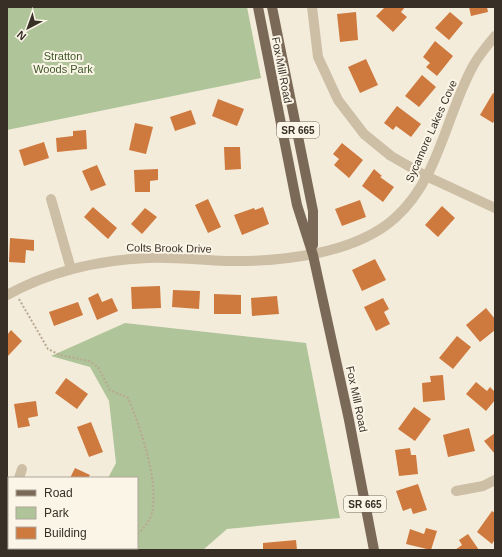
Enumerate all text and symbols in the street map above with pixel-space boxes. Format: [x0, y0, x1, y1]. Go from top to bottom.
north arrow [8, 8, 48, 48]
text: N [14, 28, 28, 43]
street label: Fox Mill Road [270, 36, 294, 104]
park label: Stratton Woods Park [33, 50, 93, 75]
street label: Sycamore Lakes Cove [403, 78, 459, 184]
road number: SR 665 [277, 122, 319, 138]
street label: Colts Brook Drive [126, 241, 212, 255]
street label: Fox Mill Road [344, 365, 370, 433]
legend [8, 477, 138, 549]
text: Road [44, 486, 73, 500]
road number: SR 665 [344, 496, 386, 512]
text: Park [44, 506, 70, 520]
text: Building [44, 526, 87, 540]

